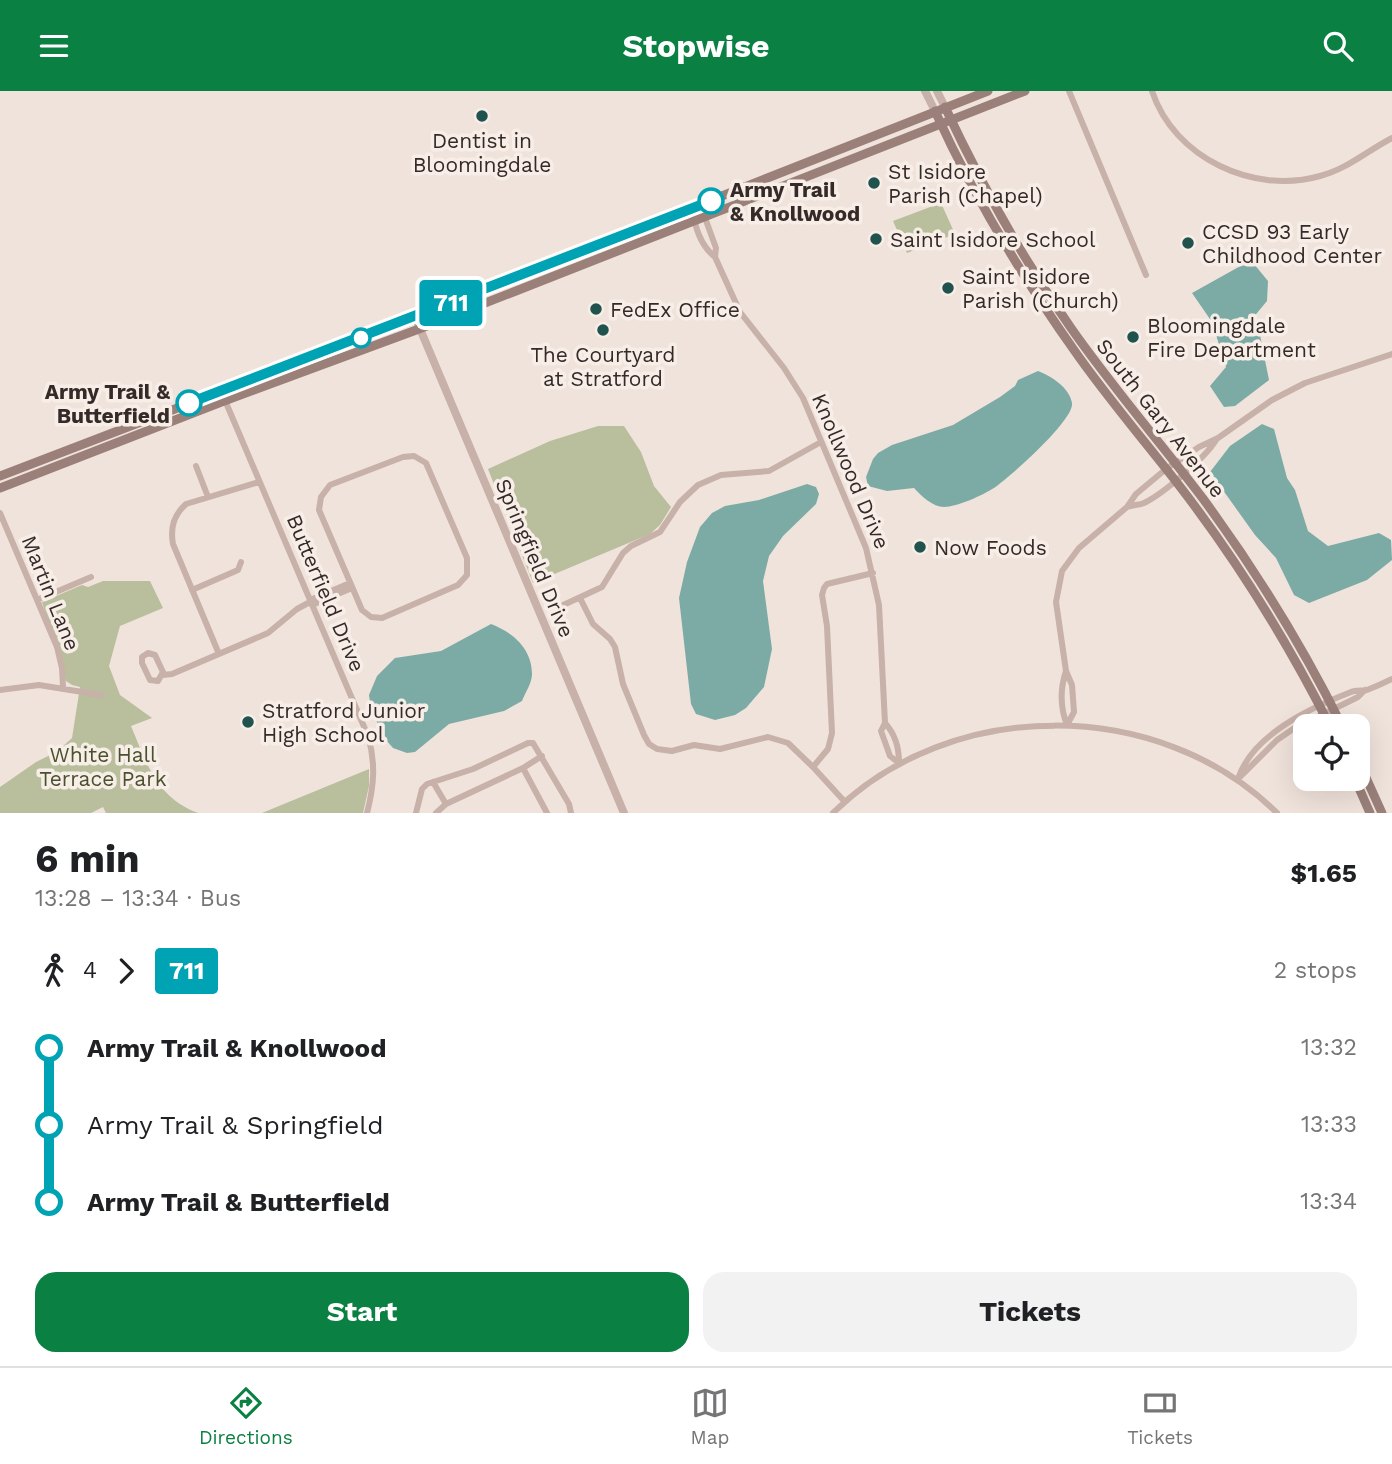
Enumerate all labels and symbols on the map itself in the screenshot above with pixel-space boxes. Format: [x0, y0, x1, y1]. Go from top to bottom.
marker: Dentist in Bloomingdale [474, 108, 490, 124]
place label: Dentist in Bloomingdale [413, 128, 551, 177]
place label: St Isidore Parish (Chapel) [888, 159, 1043, 208]
marker: St Isidore Parish (Chapel) [866, 175, 882, 191]
place label: Army Trail & Knollwood [730, 177, 860, 226]
marker: Army Trail & Knollwood [698, 188, 724, 214]
place label: CCSD 93 Early Childhood Center [1202, 219, 1382, 268]
place label: Saint Isidore School [890, 227, 1096, 252]
marker: Saint Isidore School [868, 231, 884, 247]
marker: CCSD 93 Early Childhood Center [1180, 235, 1196, 251]
place label: Saint Isidore Parish (Church) [962, 264, 1119, 313]
line badge: 711 [411, 280, 491, 326]
marker: Saint Isidore Parish (Church) [940, 280, 956, 296]
place label: FedEx Office [610, 297, 740, 322]
marker: FedEx Office [588, 301, 604, 317]
place label: Bloomingdale Fire Department [1147, 313, 1316, 362]
marker: The Courtyard at Stratford [595, 322, 611, 338]
unlabelled marker [351, 328, 371, 348]
marker: Bloomingdale Fire Department [1125, 329, 1141, 345]
street label: South Gary Avenue [1091, 334, 1231, 502]
place label: The Courtyard at Stratford [530, 342, 676, 391]
place label: Army Trail & Butterfield [45, 379, 170, 428]
street label: Knollwood Drive [807, 389, 895, 553]
marker: Army Trail & Butterfield [176, 390, 202, 416]
street label: Springfield Drive [490, 475, 580, 641]
street label: Butterfield Drive [282, 511, 370, 675]
street label: Martin Lane [17, 532, 85, 654]
place label: Now Foods [934, 535, 1047, 560]
marker: Now Foods [912, 539, 928, 555]
place label: Stratford Junior High School [262, 698, 426, 747]
marker: Stratford Junior High School [240, 714, 256, 730]
park label: White Hall Terrace Park [39, 742, 167, 791]

